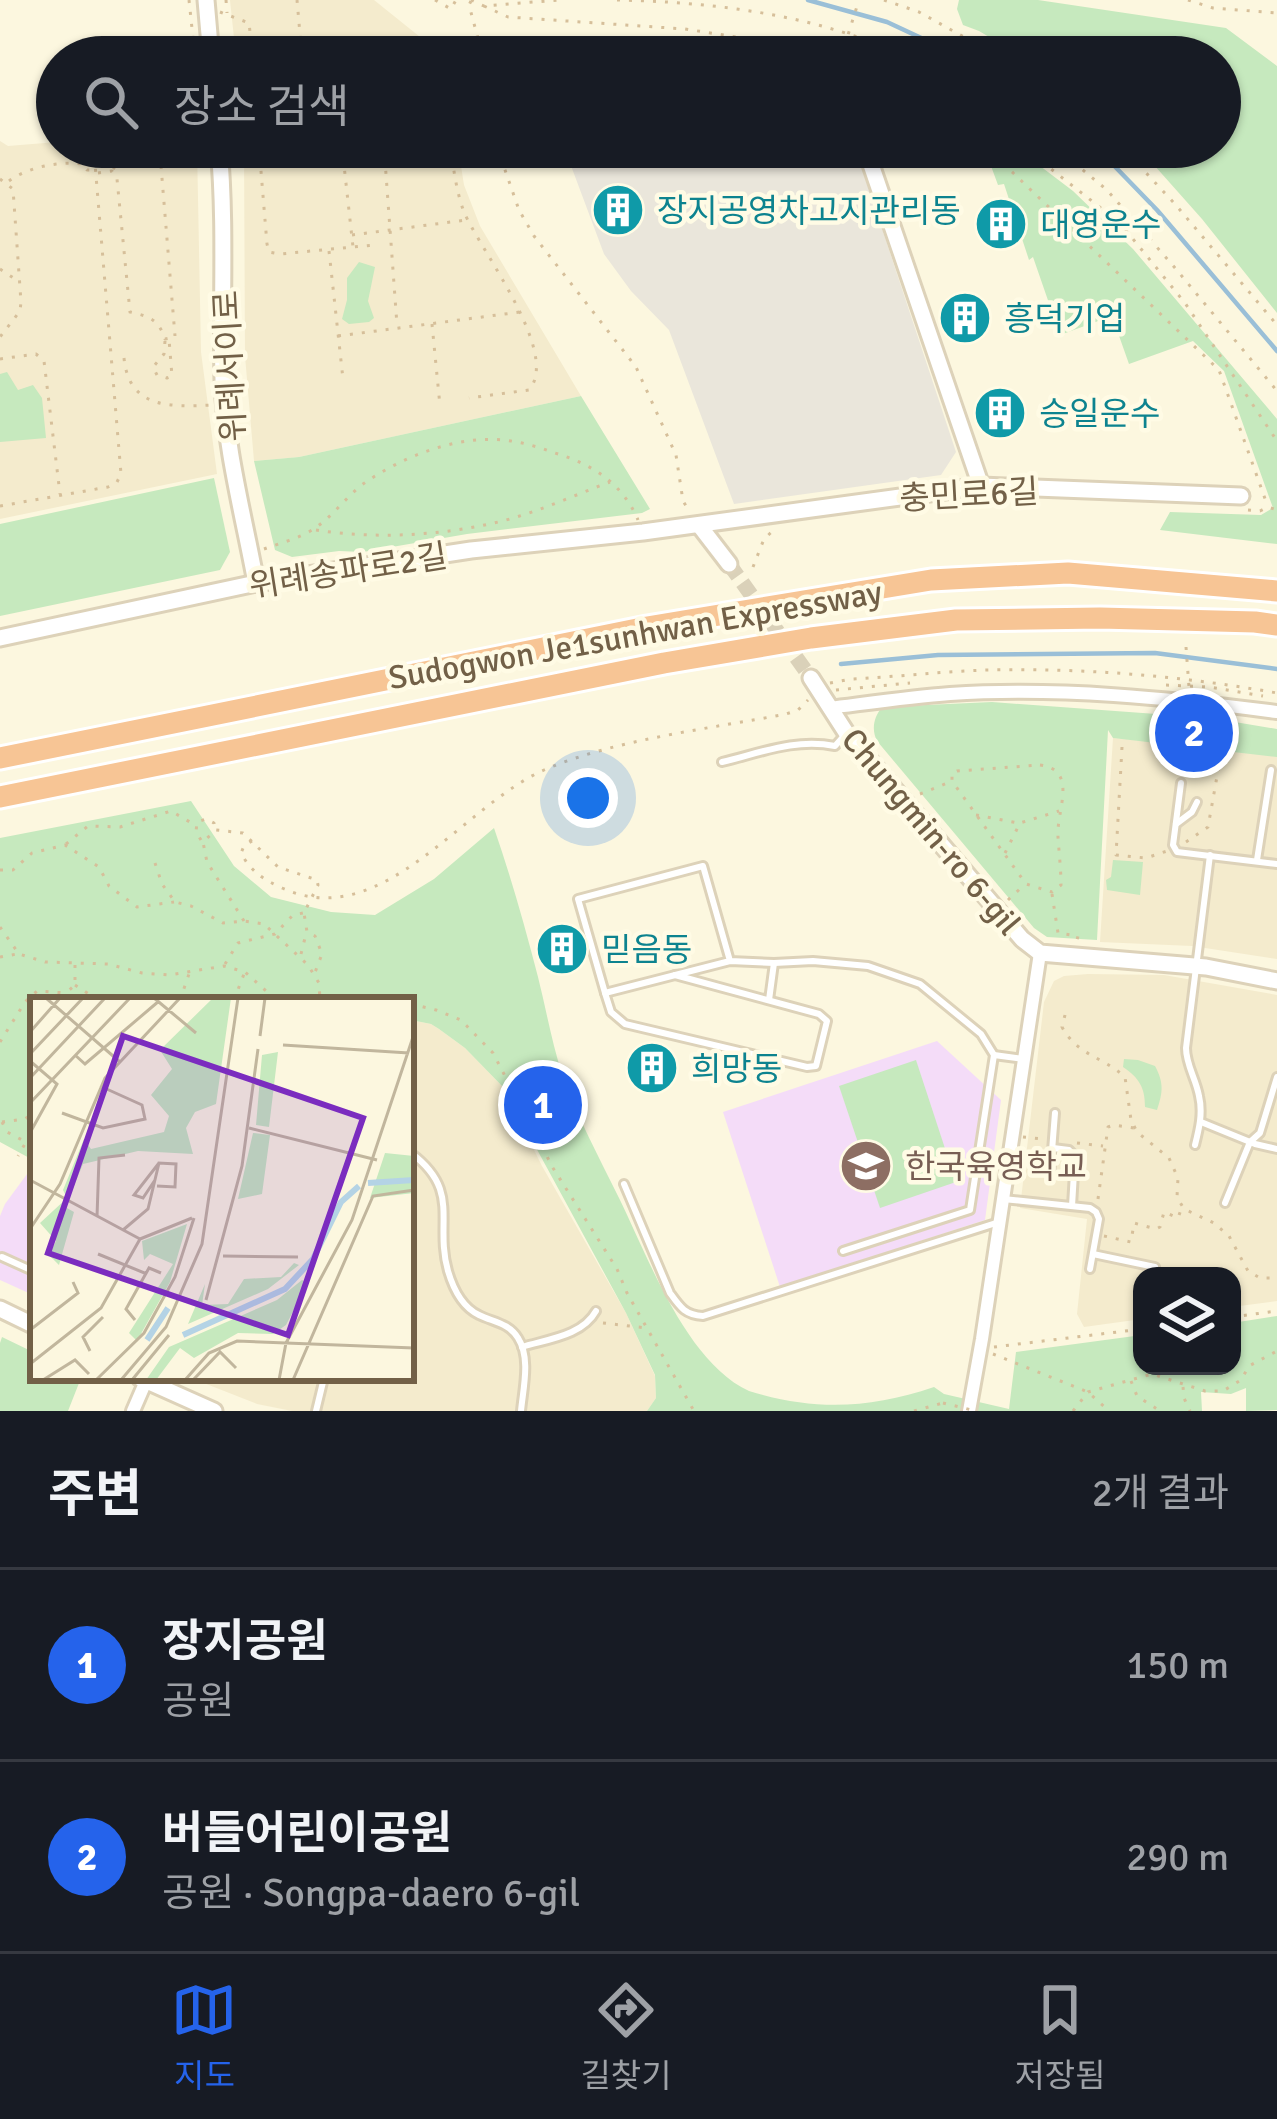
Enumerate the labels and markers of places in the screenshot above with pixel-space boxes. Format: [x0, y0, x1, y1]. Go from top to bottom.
building icon: 장지공영차고지관리동 [590, 182, 646, 238]
place label: 장지공영차고지관리동 [657, 191, 961, 232]
building icon: 대영운수 [973, 196, 1029, 252]
place label: 대영운수 [1040, 205, 1161, 246]
building icon: 흥덕기업 [937, 290, 993, 346]
place label: 흥덕기업 [1004, 299, 1125, 340]
building icon: 승일운수 [972, 385, 1028, 441]
place label: 승일운수 [1039, 394, 1160, 435]
pin: 2 [1155, 688, 1233, 778]
building icon: 믿음동 [534, 921, 590, 977]
place label: 믿음동 [601, 930, 692, 971]
building icon: 희망동 [624, 1040, 680, 1096]
place label: 희망동 [691, 1049, 782, 1090]
pin: 1 [504, 1060, 582, 1150]
school or university icon: 한국육영학교 [838, 1138, 894, 1194]
place label: 한국육영학교 [905, 1147, 1087, 1188]

